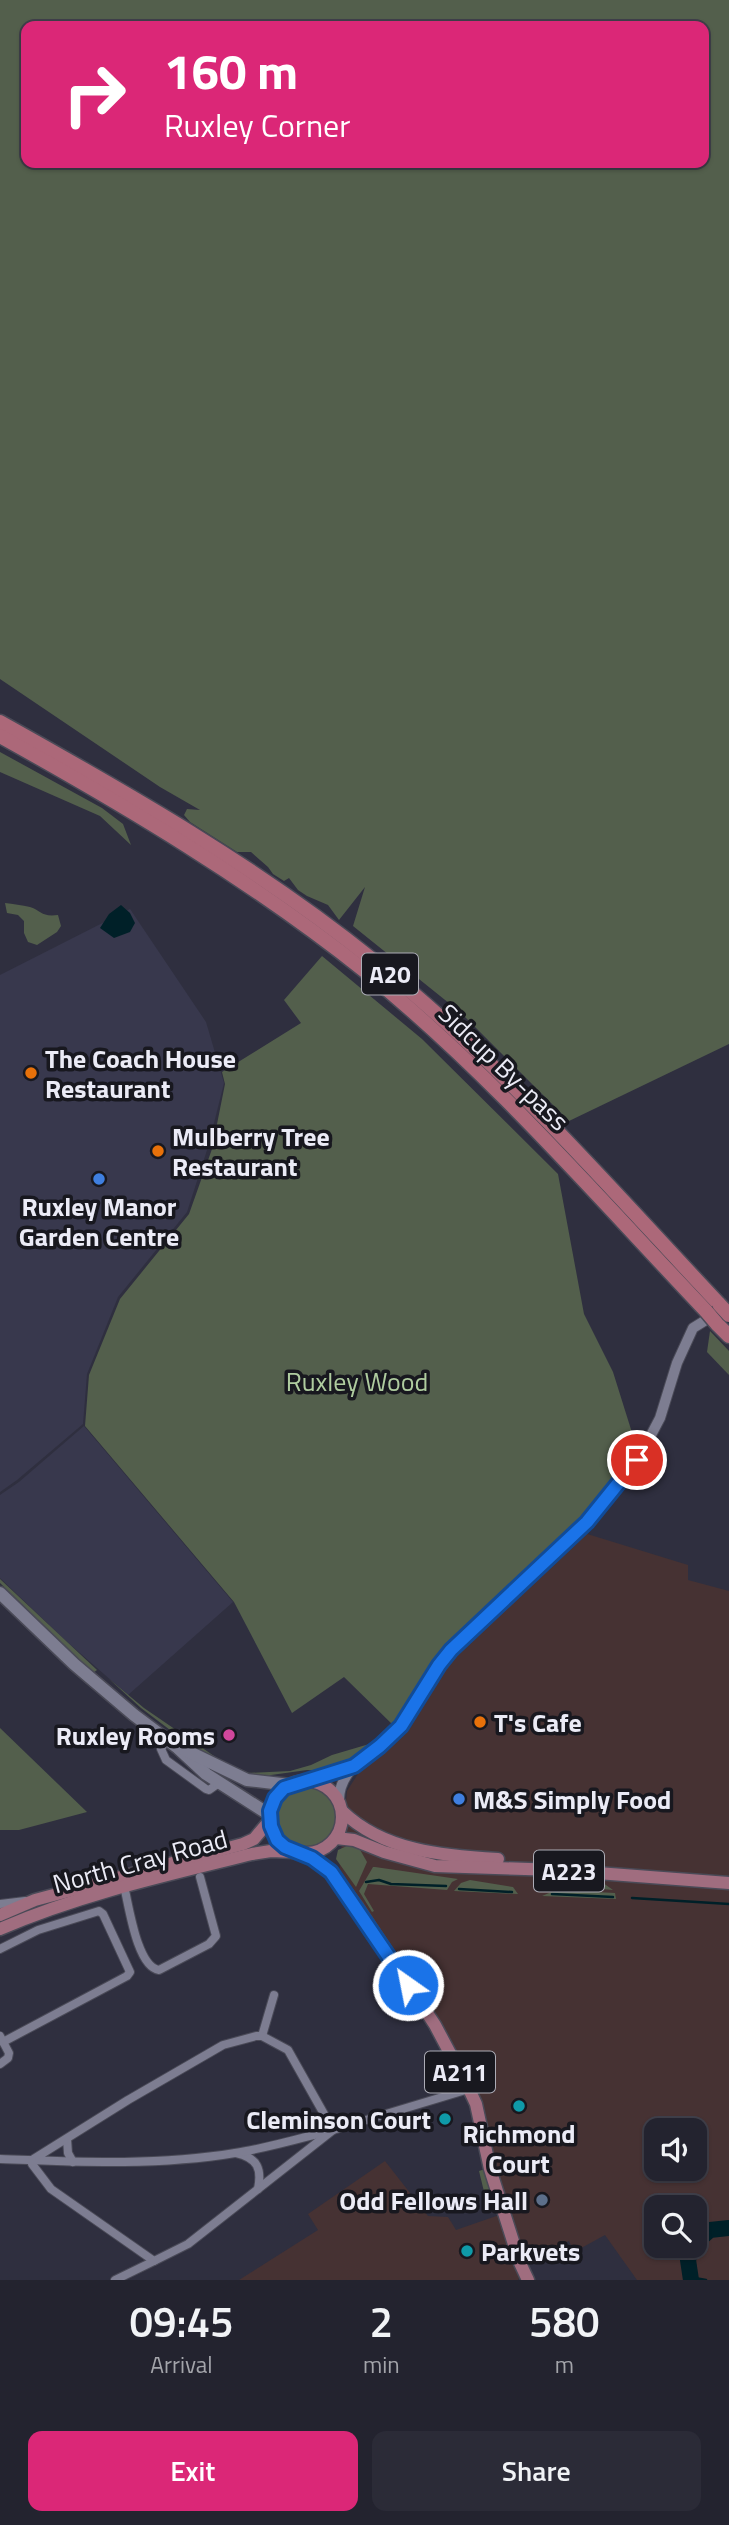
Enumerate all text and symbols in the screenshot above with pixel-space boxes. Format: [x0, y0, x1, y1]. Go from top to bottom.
text: 160 m [164, 33, 298, 108]
icon: right [49, 49, 140, 140]
text: Ruxley Corner [164, 101, 350, 149]
road number: A20 [362, 954, 418, 994]
street label: Sidcup By-pass [430, 994, 578, 1140]
place label: The Coach House Restaurant [45, 1039, 236, 1108]
marker: The Coach House Restaurant [23, 1065, 39, 1081]
place label: Mulberry Tree Restaurant [172, 1117, 330, 1186]
marker: Mulberry Tree Restaurant [150, 1143, 166, 1159]
marker: Ruxley Manor Garden Centre [91, 1171, 107, 1187]
place label: Ruxley Manor Garden Centre [19, 1187, 179, 1256]
park label: Ruxley Wood [286, 1362, 428, 1401]
pin [607, 1430, 667, 1490]
icon: arrive [618, 1441, 656, 1479]
place label: T's Cafe [494, 1703, 582, 1742]
marker: T's Cafe [472, 1714, 488, 1730]
place label: Ruxley Rooms [56, 1716, 215, 1755]
marker: Ruxley Rooms [221, 1727, 237, 1743]
place label: M&S Simply Food [473, 1780, 671, 1819]
marker: M&S Simply Food [451, 1791, 467, 1807]
street label: North Cray Road [48, 1819, 232, 1903]
road number: A223 [534, 1850, 604, 1892]
position arrow [371, 1948, 445, 2022]
road number: A211 [425, 2052, 495, 2092]
marker: Richmond Court [511, 2098, 527, 2114]
place label: Cleminson Court [246, 2100, 431, 2139]
marker: Cleminson Court [437, 2111, 453, 2127]
place label: Richmond Court [462, 2114, 576, 2183]
map controls [644, 2118, 707, 2258]
button: sound [644, 2118, 707, 2181]
place label: Odd Fellows Hall [339, 2181, 528, 2220]
marker: Odd Fellows Hall [534, 2192, 550, 2208]
button: search [644, 2195, 707, 2258]
place label: Parkvets [481, 2232, 580, 2271]
marker: Parkvets [459, 2243, 475, 2259]
text: 09:45 [129, 2289, 234, 2353]
text: 2 [370, 2289, 393, 2353]
text: 580 [529, 2289, 600, 2353]
text: Arrival [150, 2347, 213, 2382]
text: min [363, 2347, 400, 2382]
text: m [555, 2347, 574, 2382]
button: Exit [28, 2431, 358, 2511]
button: Share [372, 2431, 701, 2511]

